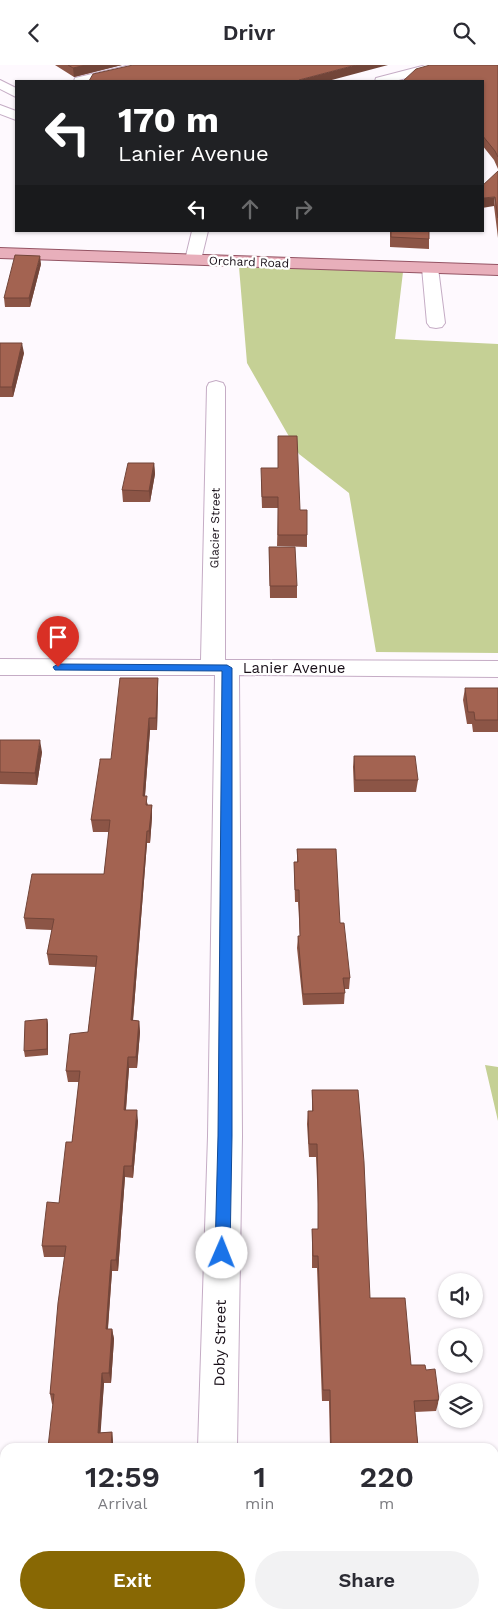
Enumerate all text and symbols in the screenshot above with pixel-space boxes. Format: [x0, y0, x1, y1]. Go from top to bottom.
icon: back [20, 19, 48, 47]
icon: search [450, 19, 478, 47]
text: Drivr [223, 20, 275, 45]
text: 170 m [118, 99, 219, 141]
icon: left [35, 100, 100, 165]
text: Lanier Avenue [118, 141, 269, 166]
icon: left [183, 195, 211, 223]
icon: ahead [236, 195, 264, 223]
icon: right [289, 195, 317, 223]
street label: Orchard Road [209, 254, 289, 270]
street label: Glacier Street [207, 487, 223, 569]
pin [37, 616, 79, 667]
icon: arrive [44, 623, 72, 651]
street label: Lanier Avenue [243, 659, 345, 677]
position arrow [195, 1226, 247, 1278]
map controls [438, 1273, 483, 1428]
button: sound [438, 1273, 483, 1318]
street label: Doby Street [210, 1299, 230, 1386]
button: search [438, 1328, 483, 1373]
button: layers [438, 1383, 483, 1428]
text: 12:59 [85, 1459, 160, 1494]
text: 1 [254, 1459, 266, 1494]
text: 220 [359, 1459, 414, 1494]
text: Arrival [98, 1494, 148, 1513]
text: min [245, 1494, 275, 1513]
text: m [379, 1494, 394, 1513]
button: Exit [20, 1551, 245, 1609]
button: Share [255, 1551, 479, 1609]

